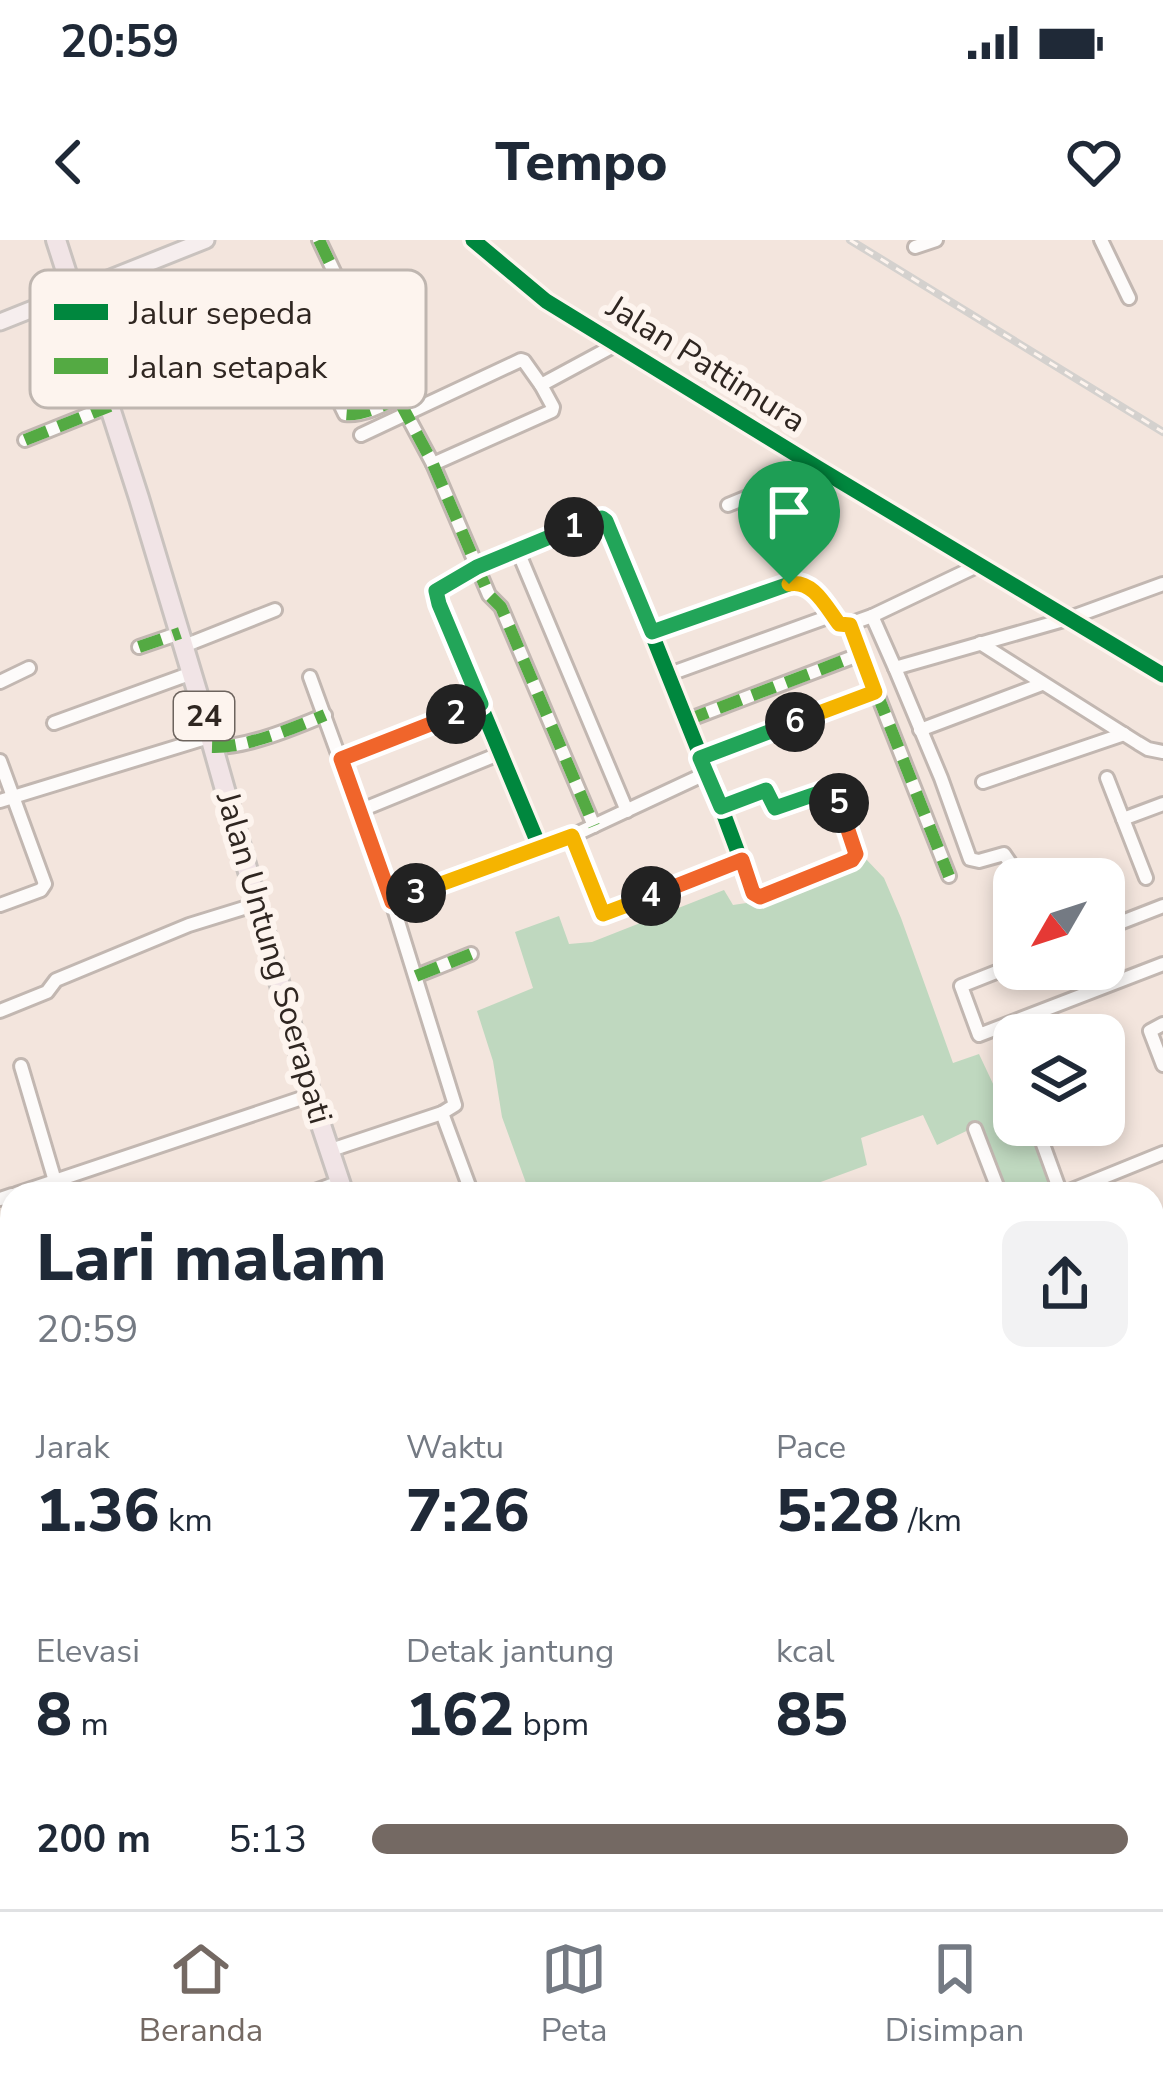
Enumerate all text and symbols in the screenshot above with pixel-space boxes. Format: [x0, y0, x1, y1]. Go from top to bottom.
text: 20:59 [60, 12, 179, 73]
text: Tempo [495, 125, 668, 199]
icon: back [36, 129, 102, 195]
icon: heart [1061, 129, 1127, 195]
legend [30, 270, 426, 408]
street label: Jalan Pattimura [597, 284, 814, 443]
text: Jalur sepeda [128, 291, 313, 336]
text: Jalan setapak [128, 345, 328, 390]
pin [738, 461, 840, 584]
icon: arrive [756, 479, 822, 545]
pin: 1 [544, 497, 604, 557]
text: 1 [564, 504, 584, 549]
pin: 2 [426, 684, 486, 744]
text: 2 [446, 691, 466, 736]
road number: 24 [174, 692, 234, 740]
pin: 6 [765, 692, 825, 752]
text: 6 [785, 699, 805, 744]
pin: 5 [809, 773, 869, 833]
text: 5 [829, 780, 849, 825]
street label: Jalan Untung Soerapati [205, 786, 343, 1129]
north arrow [993, 858, 1125, 990]
map controls [993, 858, 1125, 1146]
pin: 3 [386, 863, 446, 923]
pin: 4 [621, 866, 681, 926]
text: 3 [406, 870, 426, 915]
text: 4 [641, 873, 661, 918]
button: layers [993, 1014, 1125, 1146]
text: Lari malam [36, 1213, 387, 1303]
button: share [1002, 1221, 1128, 1347]
text: 20:59 [36, 1303, 139, 1356]
text: Jarak [36, 1425, 110, 1470]
text: Waktu [406, 1425, 504, 1470]
text: Pace [776, 1425, 846, 1470]
text: 1.36 [36, 1470, 160, 1552]
text: 7:26 [406, 1470, 530, 1552]
text: 5:28 [776, 1470, 900, 1552]
text: km [160, 1498, 213, 1543]
text: /km [900, 1498, 962, 1543]
text: Elevasi [36, 1629, 140, 1674]
text: Detak jantung [406, 1629, 614, 1674]
text: kcal [776, 1629, 835, 1674]
text: 8 [36, 1674, 72, 1756]
text: 162 [406, 1674, 514, 1756]
text: 85 [776, 1674, 848, 1756]
text: m [72, 1702, 109, 1747]
text: bpm [514, 1702, 589, 1747]
text: 200 m [36, 1813, 151, 1866]
text: 5:13 [228, 1813, 307, 1866]
tab: Beranda [139, 1936, 263, 2053]
tab: Peta [541, 1936, 607, 2053]
tab: Disimpan [885, 1936, 1024, 2053]

